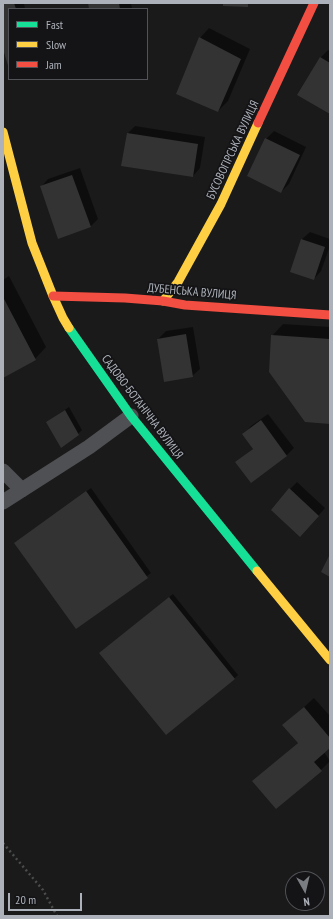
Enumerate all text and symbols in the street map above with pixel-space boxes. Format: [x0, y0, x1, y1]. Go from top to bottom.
legend [8, 8, 148, 80]
text: Fast [46, 17, 63, 32]
text: Slow [46, 37, 66, 52]
text: Jam [46, 57, 62, 72]
street label: БУСОВОГІРСЬКА ВУЛИЦЯ [204, 98, 262, 202]
street label: ДУБЕНСЬКА ВУЛИЦЯ [147, 281, 237, 303]
street label: САДОВО-БОТАНІЧНА ВУЛИЦЯ [98, 352, 186, 462]
north arrow [285, 871, 325, 911]
scale bar [10, 885, 84, 911]
text: 20 m [15, 892, 36, 907]
text: N [303, 895, 310, 909]

